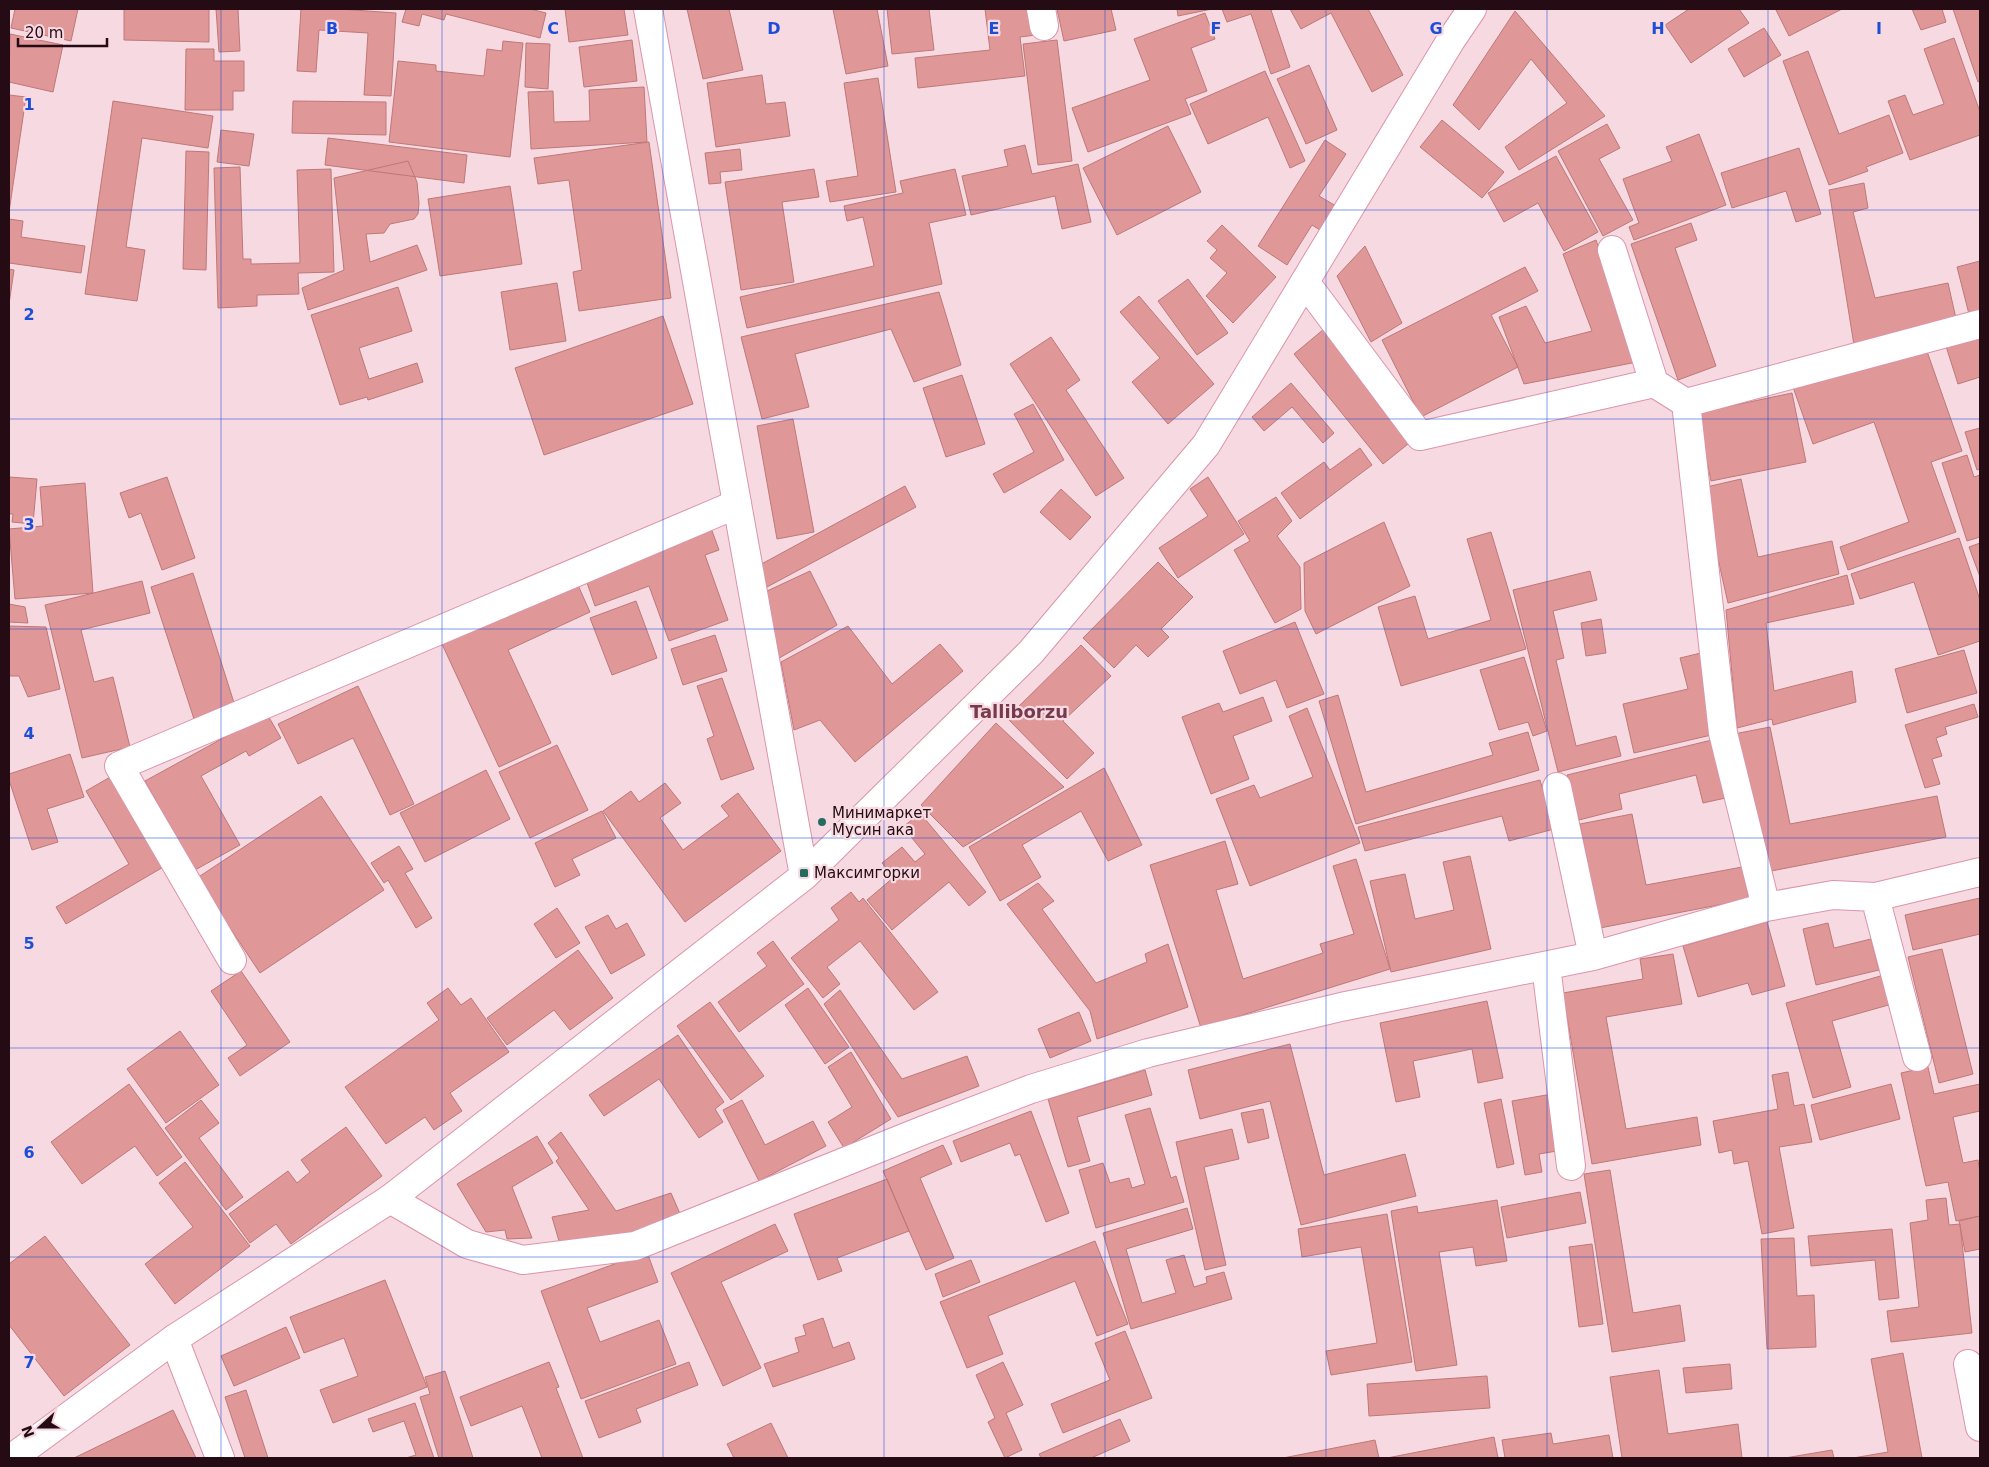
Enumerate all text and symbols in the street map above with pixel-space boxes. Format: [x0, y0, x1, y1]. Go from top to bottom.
scale bar [18, 15, 106, 47]
text: B [326, 19, 338, 38]
text: C [547, 19, 559, 38]
text: D [767, 19, 781, 38]
text: E [989, 19, 999, 38]
text: F [1211, 19, 1221, 38]
text: G [1429, 19, 1443, 38]
text: H [1651, 19, 1665, 38]
text: I [1876, 19, 1882, 38]
text: 20 m [25, 24, 63, 42]
text: 1 [23, 95, 35, 114]
text: 2 [23, 305, 35, 324]
text: 3 [23, 515, 35, 534]
district label: Talliborzu [970, 701, 1068, 722]
text: 4 [23, 724, 35, 743]
place label: Минимаркет Мусин ака [832, 804, 932, 839]
marker: Минимаркет Мусин ака [816, 816, 828, 828]
place label: Максимгорки [814, 864, 920, 882]
marker: Максимгорки [798, 867, 810, 879]
text: 5 [23, 934, 35, 953]
text: 6 [23, 1143, 35, 1162]
text: 7 [23, 1353, 35, 1372]
north arrow [15, 1402, 65, 1452]
text: N [18, 1423, 37, 1440]

